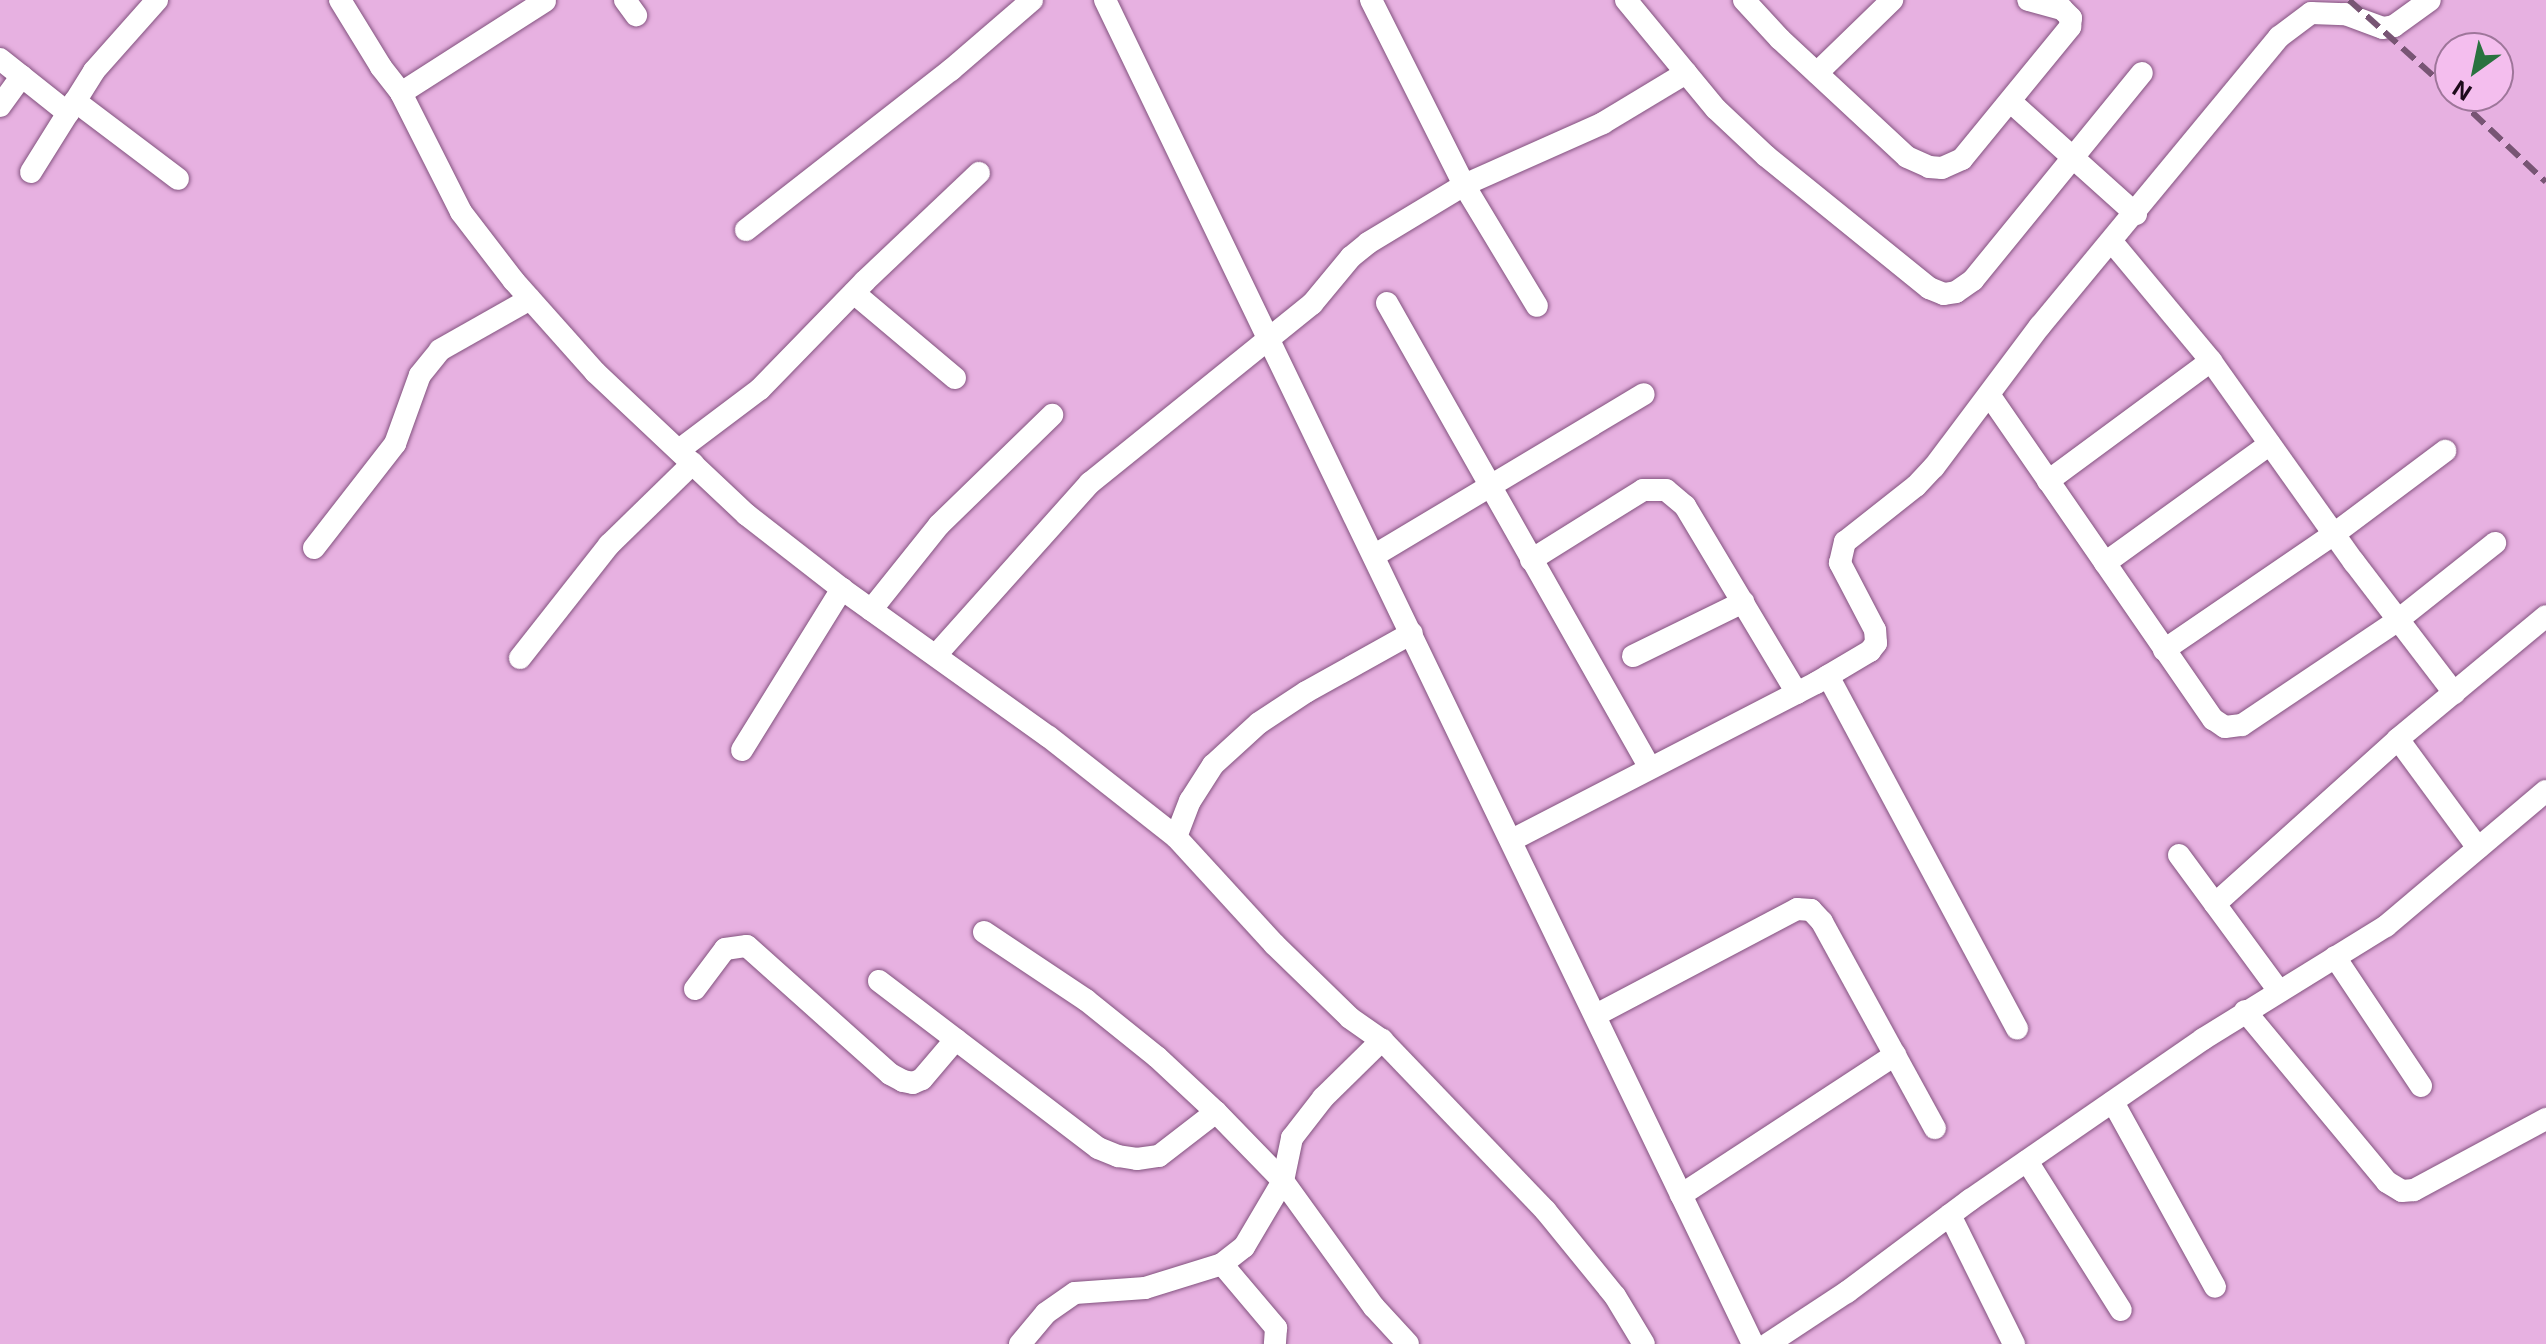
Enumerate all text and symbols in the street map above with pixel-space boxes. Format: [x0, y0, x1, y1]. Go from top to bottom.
north arrow [2434, 32, 2514, 112]
text: N [2448, 75, 2476, 106]

